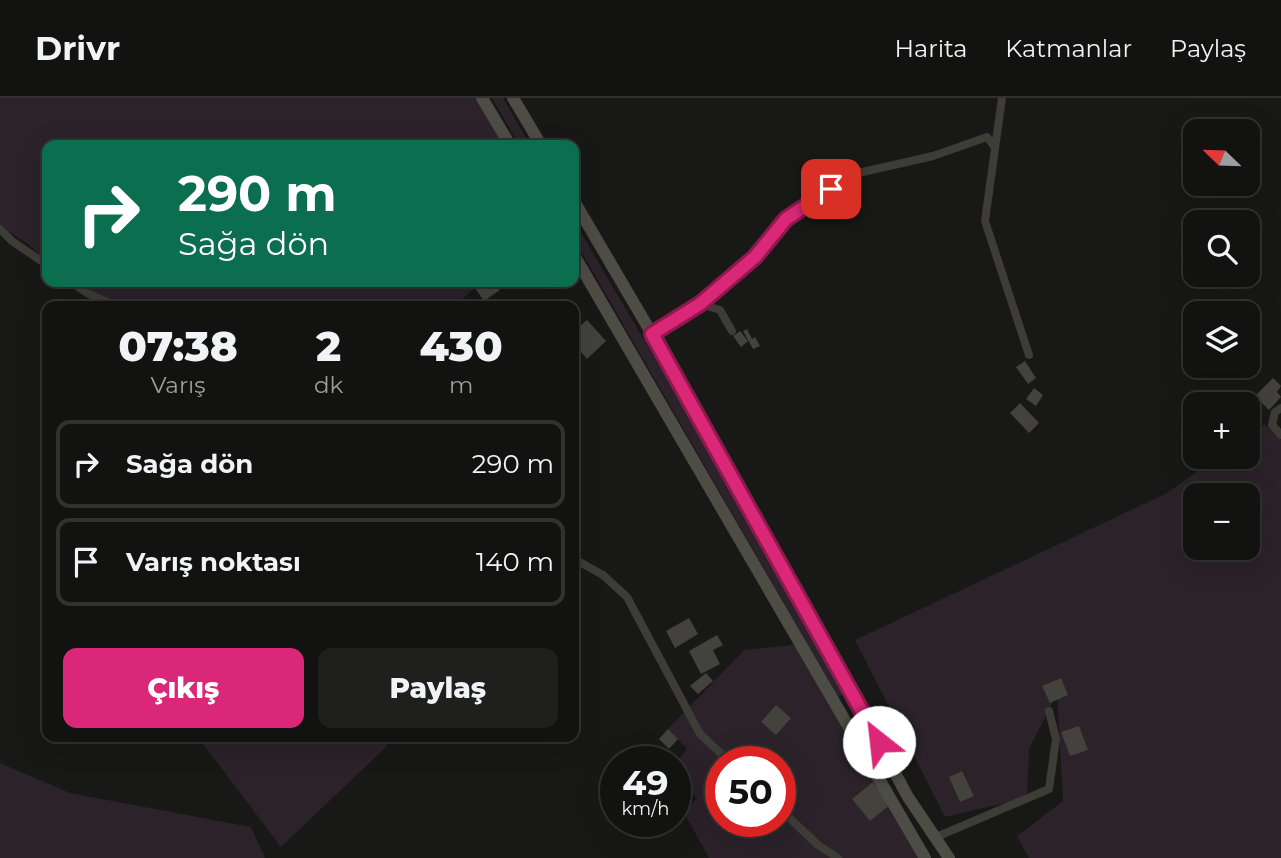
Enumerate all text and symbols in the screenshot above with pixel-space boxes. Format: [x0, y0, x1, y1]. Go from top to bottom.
text: Drivr [35, 28, 120, 68]
text: Harita [895, 34, 967, 63]
text: Katmanlar [1005, 34, 1132, 63]
text: Paylaş [1170, 34, 1246, 63]
north arrow [1183, 119, 1260, 196]
map controls [1183, 119, 1260, 560]
pin [801, 159, 861, 219]
text: 290 m [178, 164, 337, 223]
icon: right [63, 168, 154, 259]
icon: arrive [812, 170, 850, 208]
button: search [1183, 210, 1260, 287]
text: Sağa dön [178, 224, 329, 263]
button: layers [1183, 301, 1260, 378]
text: 07:38 [118, 320, 238, 372]
text: 2 [316, 320, 341, 372]
text: 430 [420, 320, 503, 372]
text: Varış [151, 371, 205, 399]
text: dk [314, 371, 343, 399]
text: m [449, 371, 473, 399]
button: + [1183, 392, 1260, 469]
icon: right [67, 445, 105, 483]
text: Sağa dön [126, 448, 253, 480]
text: 290 m [472, 448, 554, 480]
button: − [1183, 483, 1260, 560]
icon: arrive [67, 543, 105, 581]
text: Varış noktası [126, 546, 301, 578]
text: 140 m [476, 546, 554, 578]
button: Çıkış [63, 648, 304, 728]
button: Paylaş [318, 648, 558, 728]
position arrow [842, 705, 916, 779]
speed limit sign: 50 [705, 746, 796, 837]
text: 49 [622, 761, 669, 804]
text: km/h [621, 798, 670, 820]

